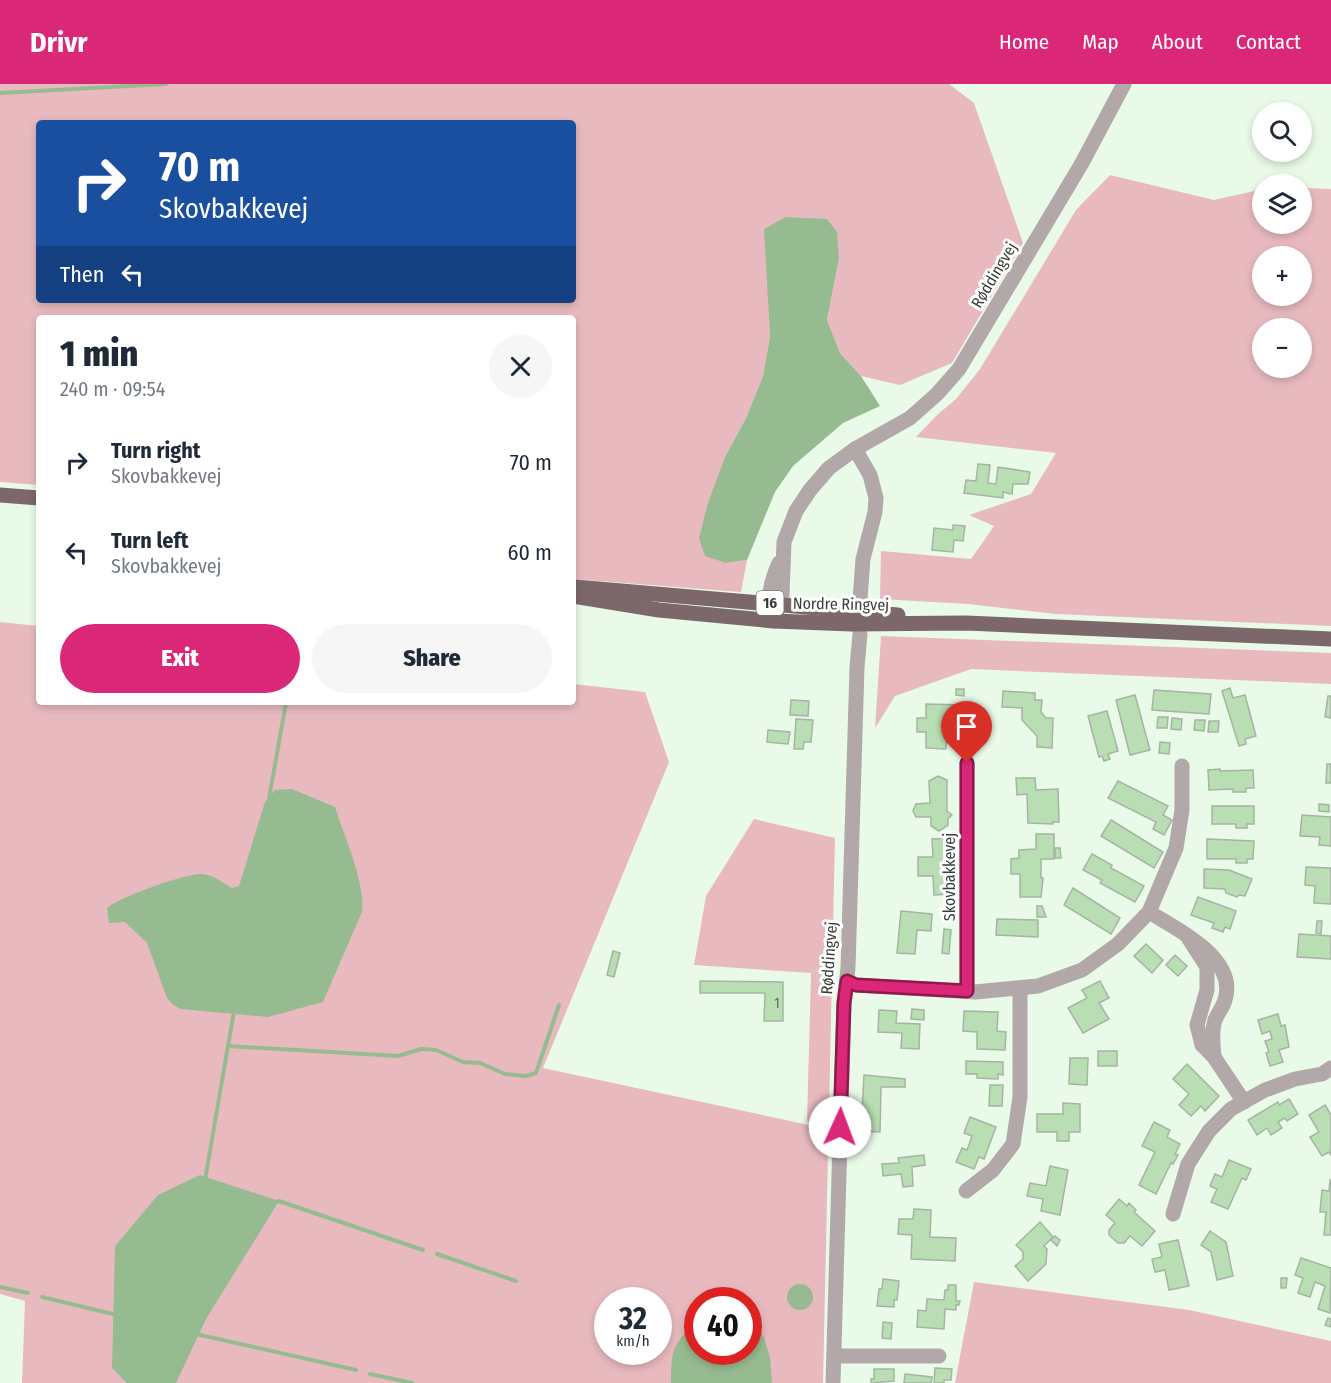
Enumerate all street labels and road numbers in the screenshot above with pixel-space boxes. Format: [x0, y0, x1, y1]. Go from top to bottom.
street label: Røddingvej [967, 239, 1021, 311]
road number: 16 [756, 591, 784, 615]
street label: Nordre Ringvej [793, 594, 889, 614]
street label: Skovbakkevej [940, 833, 959, 921]
street label: Røddingvej [817, 921, 841, 995]

